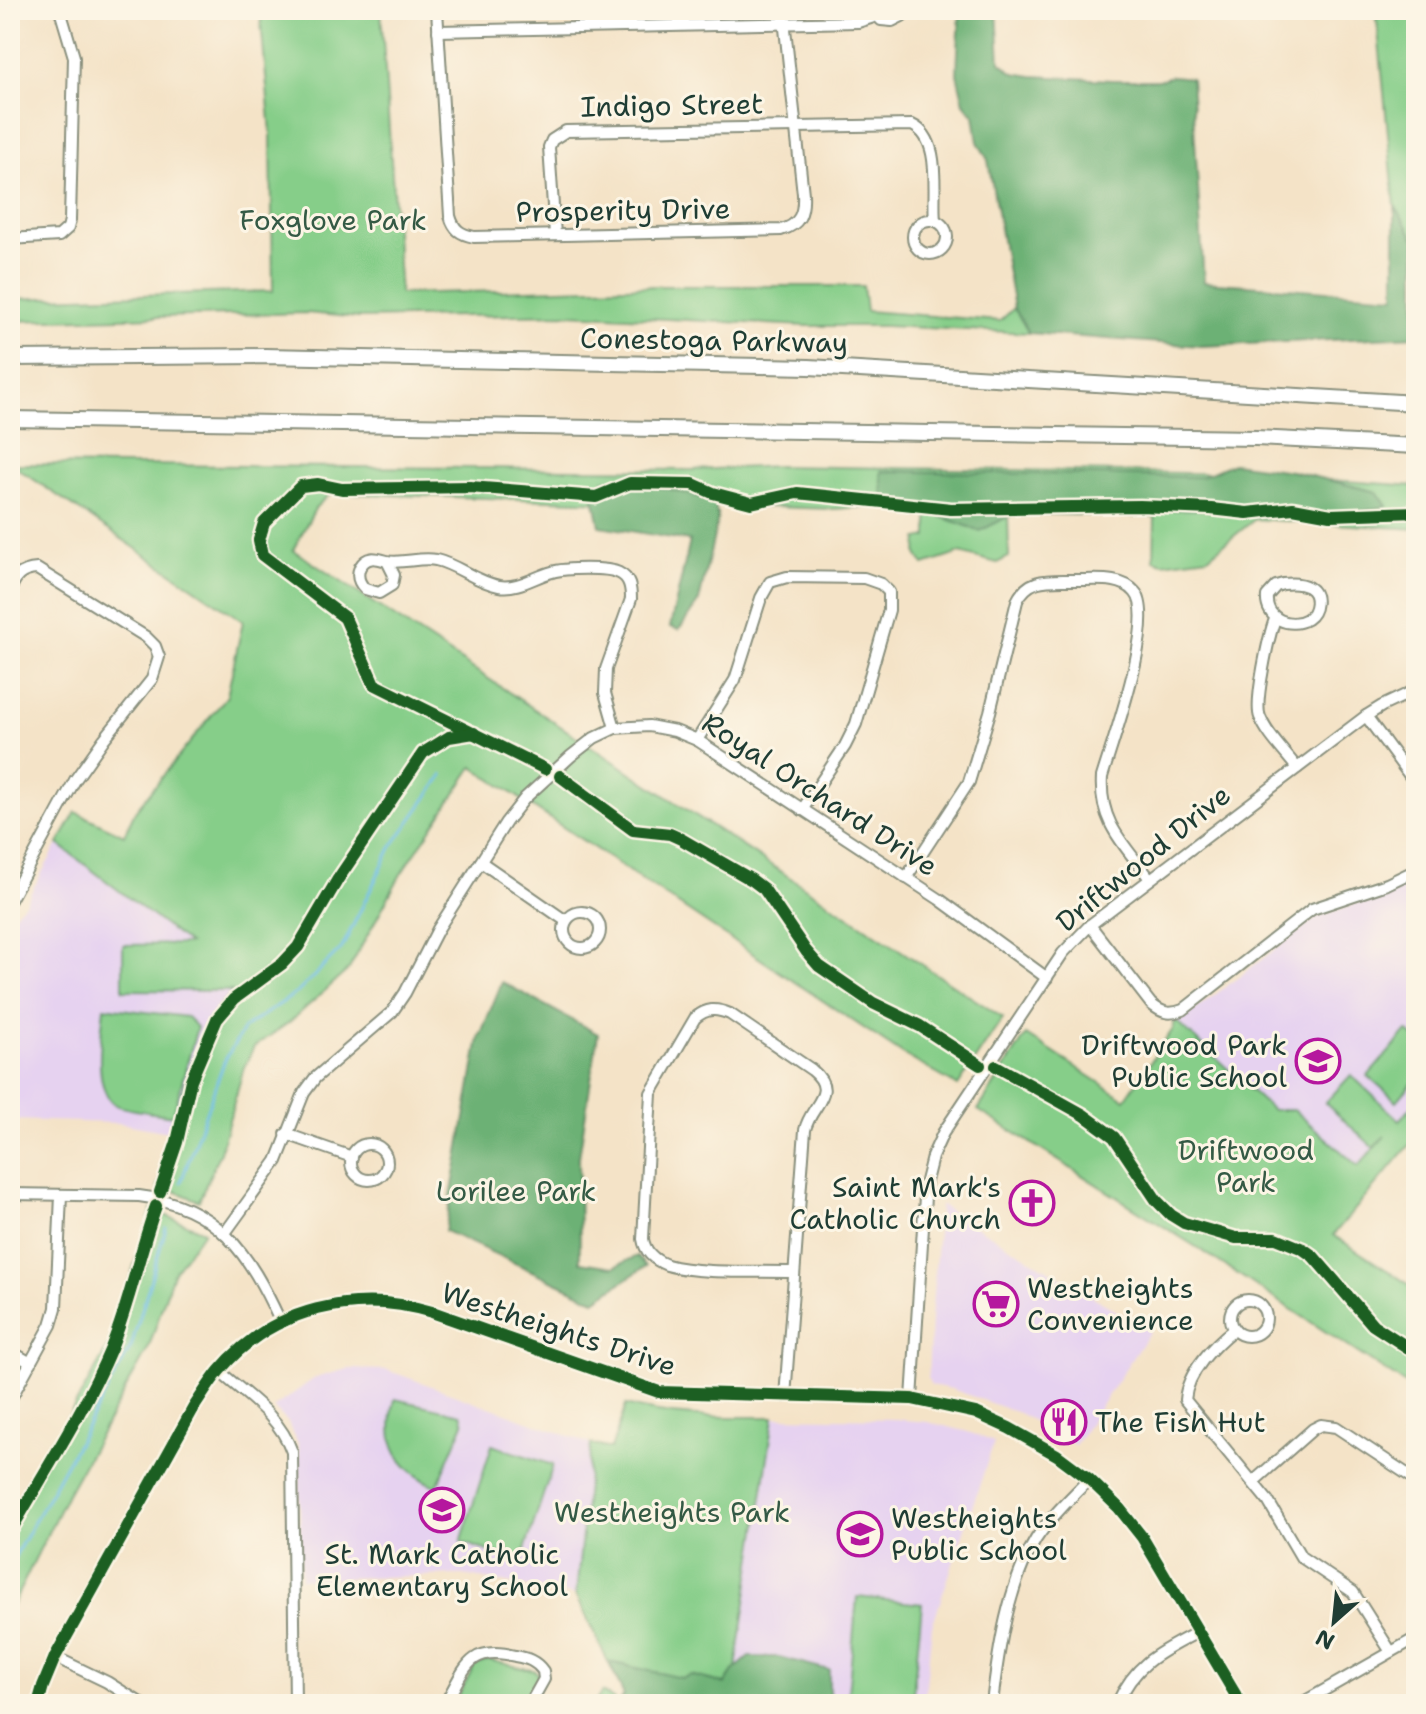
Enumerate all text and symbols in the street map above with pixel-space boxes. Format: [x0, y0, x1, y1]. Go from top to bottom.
street label: Indigo Street [580, 84, 764, 126]
street label: Prosperity Drive [515, 189, 731, 231]
park label: Foxglove Park [239, 201, 427, 239]
street label: Conestoga Parkway [580, 319, 848, 361]
street label: Royal Orchard Drive [695, 703, 945, 885]
street label: Driftwood Drive [1048, 776, 1238, 940]
place label: Driftwood Park Public School [1081, 1026, 1288, 1096]
school or university icon: Driftwood Park Public School [1294, 1037, 1342, 1085]
park label: Driftwood Park [1178, 1131, 1314, 1201]
place label: Saint Mark's Catholic Church [789, 1168, 1001, 1238]
park label: Lorilee Park [436, 1172, 596, 1210]
church icon: Saint Mark's Catholic Church [1008, 1179, 1056, 1227]
place label: Westheights Convenience [1027, 1269, 1194, 1339]
street label: Westheights Drive [437, 1273, 681, 1385]
supermarket icon: Westheights Convenience [972, 1280, 1020, 1328]
restaurant icon: The Fish Hut [1040, 1398, 1088, 1446]
place label: The Fish Hut [1095, 1403, 1266, 1441]
school or university icon: St. Mark Catholic Elementary School [418, 1486, 466, 1534]
park label: Westheights Park [554, 1493, 790, 1531]
place label: Westheights Public School [891, 1499, 1067, 1569]
school or university icon: Westheights Public School [836, 1510, 884, 1558]
place label: St. Mark Catholic Elementary School [316, 1535, 569, 1605]
north arrow [1294, 1582, 1374, 1662]
text: N [1311, 1622, 1339, 1656]

